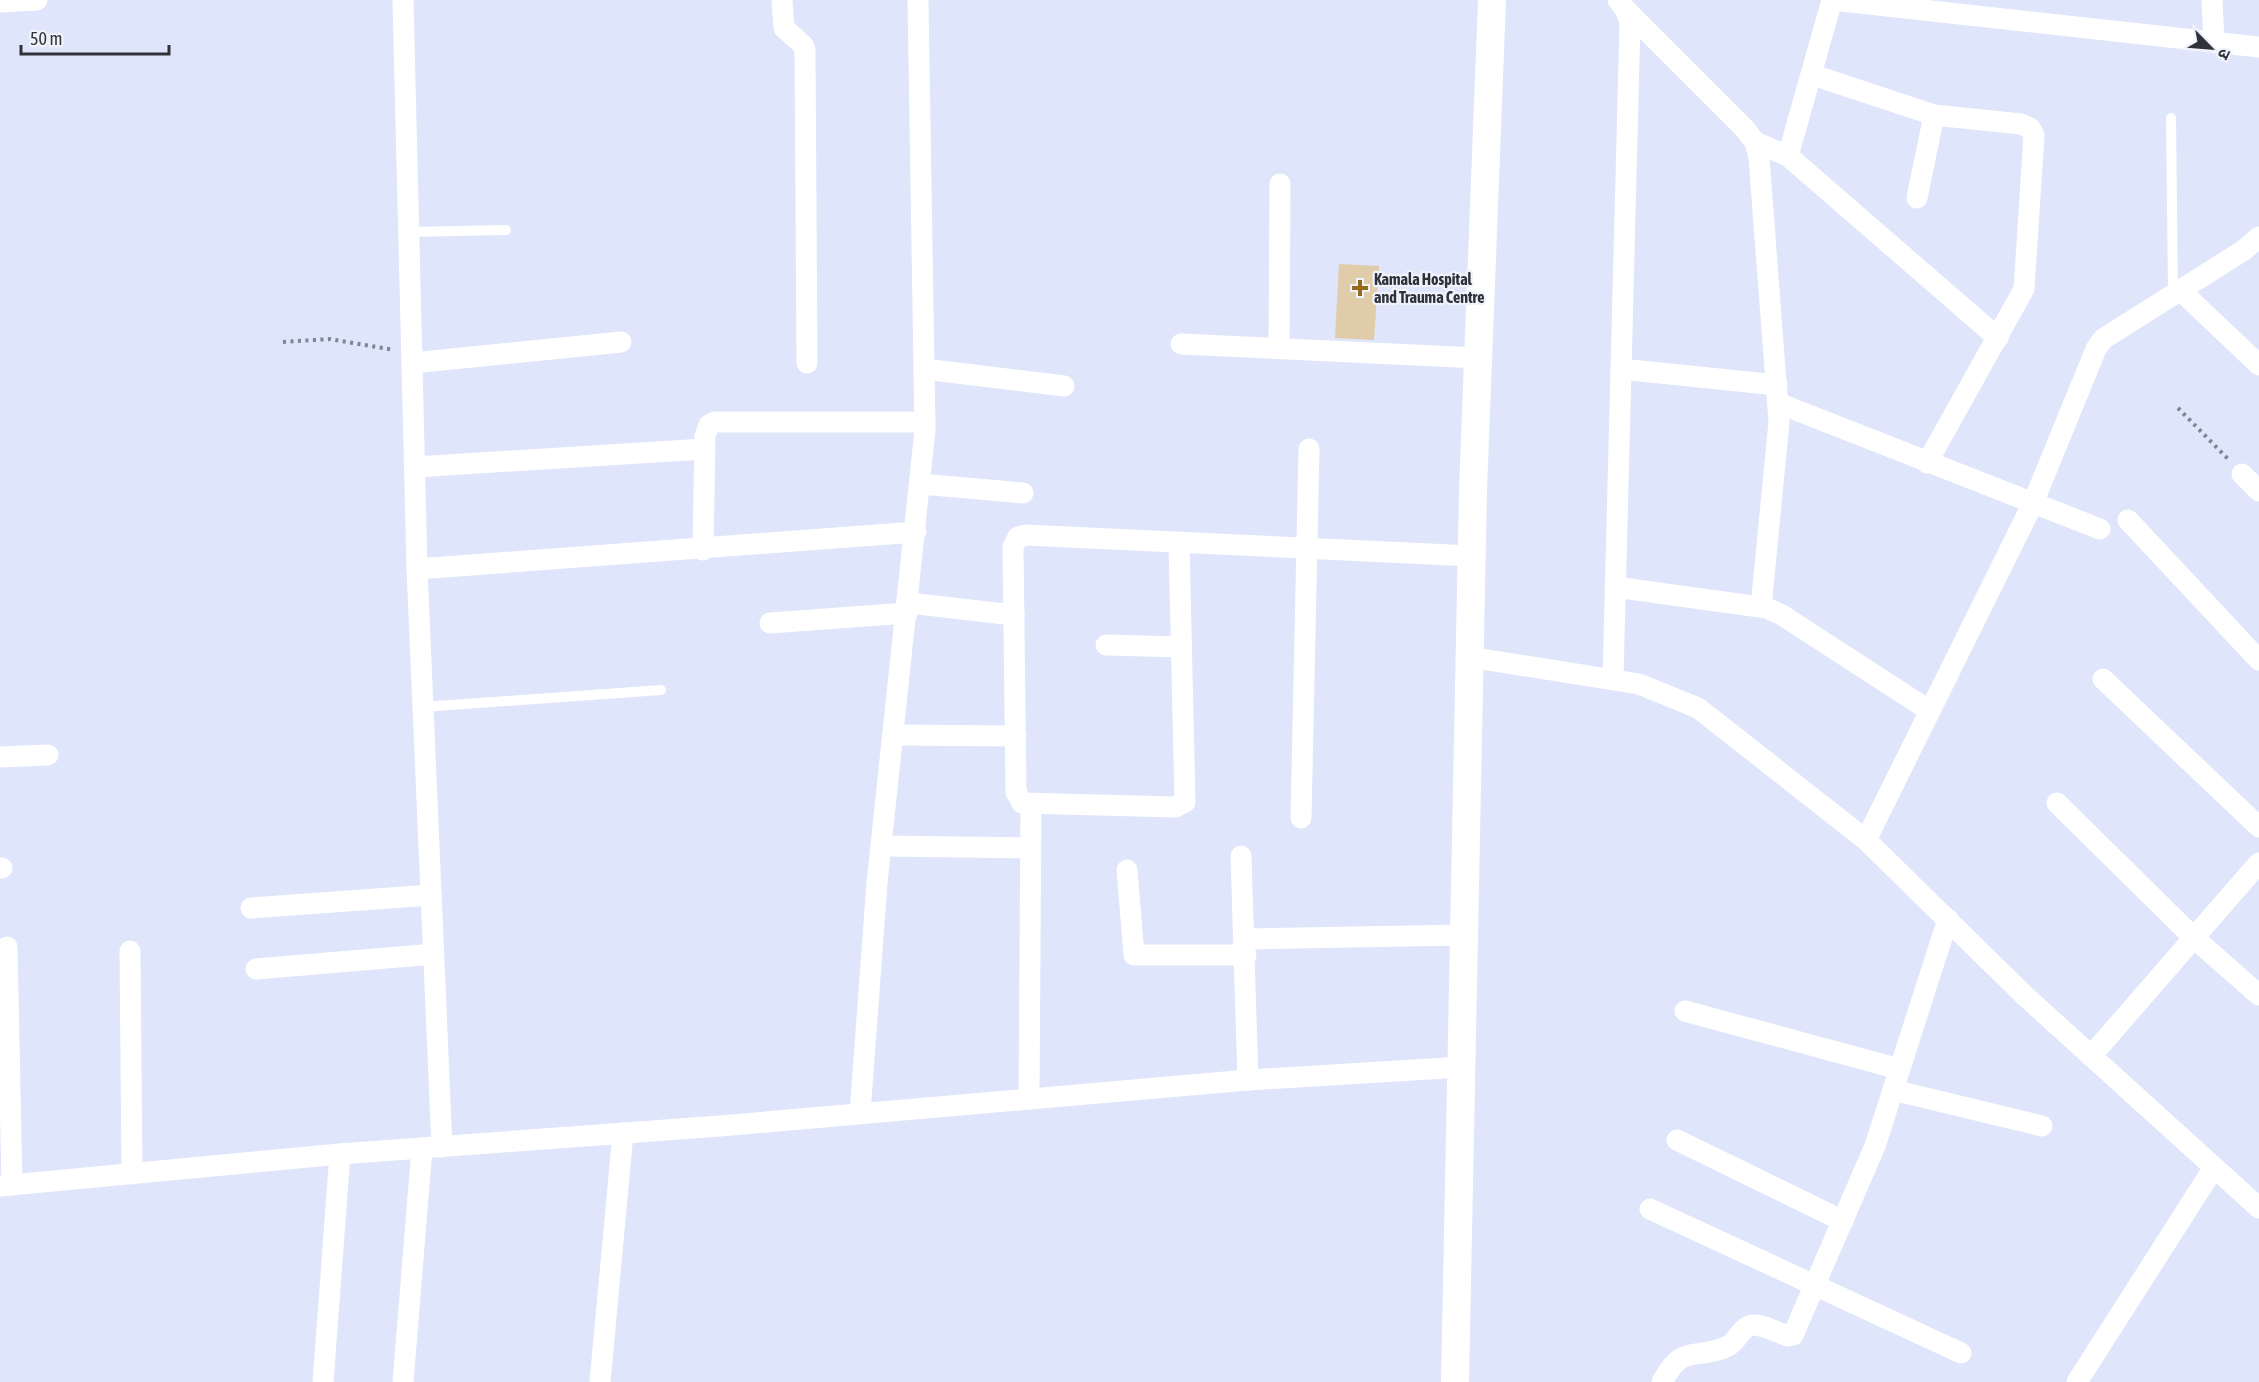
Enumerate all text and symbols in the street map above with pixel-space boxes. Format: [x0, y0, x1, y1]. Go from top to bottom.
scale bar [21, 18, 170, 56]
north arrow [2181, 18, 2241, 78]
text: 50 m [30, 28, 62, 49]
text: उ [2214, 46, 2235, 63]
place label: Kamala Hospital and Trauma Centre [1374, 270, 1485, 306]
marker: Kamala Hospital and Trauma Centre [1351, 279, 1369, 297]

